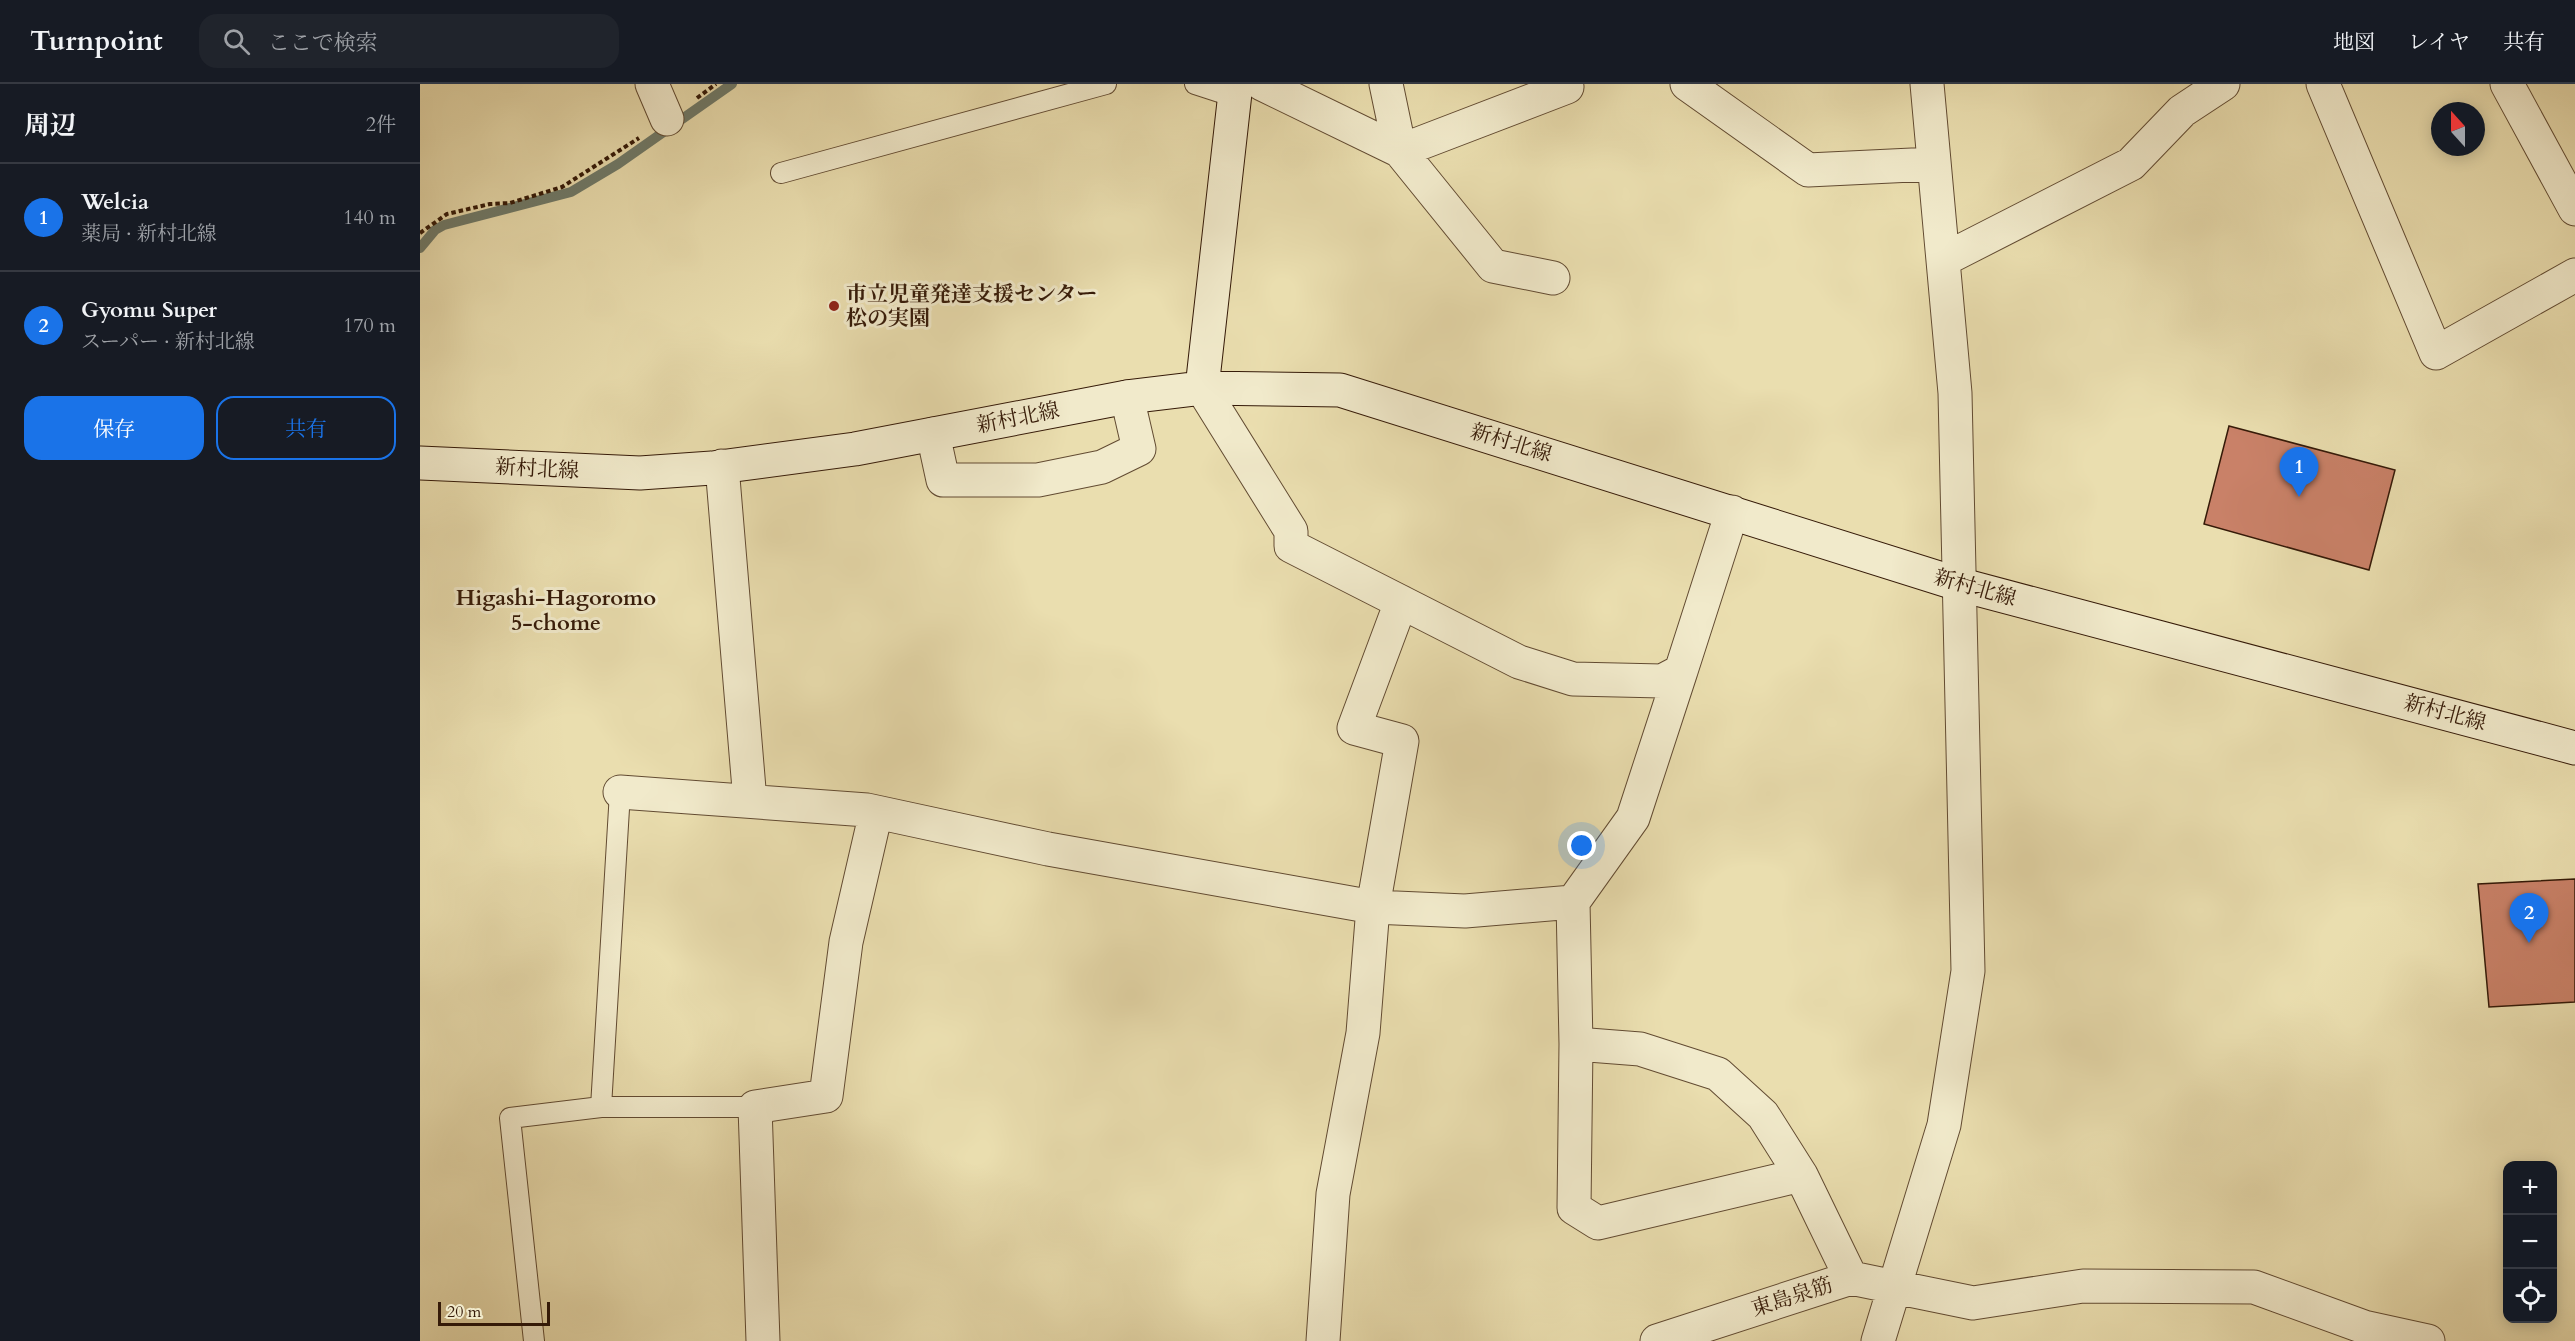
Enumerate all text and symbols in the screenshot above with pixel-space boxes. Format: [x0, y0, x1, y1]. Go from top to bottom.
search box [199, 14, 619, 68]
text: Turnpoint [30, 22, 163, 60]
icon: search [220, 25, 253, 58]
text: ここで検索 [268, 28, 378, 58]
text: 地図 [2333, 28, 2375, 57]
text: レイヤ [2408, 28, 2470, 57]
text: 共有 [2503, 28, 2545, 57]
north arrow [2431, 102, 2485, 156]
text: 周辺 [24, 108, 76, 143]
text: 2件 [366, 111, 396, 138]
text: Welcia [81, 187, 149, 217]
text: 1 [38, 204, 49, 231]
text: 140 m [343, 204, 396, 231]
text: 薬局 · 新村北線 [81, 220, 217, 247]
place label: 市立児童発達支援センター 松の実園 [846, 280, 1097, 333]
text: Gyomu Super [81, 295, 217, 325]
marker: 市立児童発達支援センター 松の実園 [827, 299, 841, 313]
text: 2 [38, 312, 49, 339]
text: 170 m [343, 312, 396, 339]
text: スーパー · 新村北線 [81, 328, 255, 355]
button: 保存 [24, 396, 204, 460]
button: 共有 [216, 396, 396, 460]
street label: 新村北線 [974, 396, 1062, 440]
street label: 新村北線 [1467, 417, 1555, 469]
pin: 1 [2280, 448, 2318, 497]
street label: 新村北線 [494, 452, 580, 486]
street label: 新村北線 [1931, 562, 2019, 614]
district label: Higashi-Hagoromo 5-chome [456, 583, 656, 638]
street label: 新村北線 [2401, 688, 2489, 738]
your location [1567, 831, 1596, 860]
pin: 2 [2510, 894, 2548, 943]
map controls [2503, 1161, 2557, 1323]
button: + [2503, 1161, 2557, 1215]
button: − [2503, 1215, 2557, 1269]
button: locate [2503, 1269, 2557, 1323]
street label: 東島泉筋 [1748, 1270, 1836, 1324]
scale bar [438, 1299, 550, 1326]
text: 20 m [447, 1301, 481, 1323]

